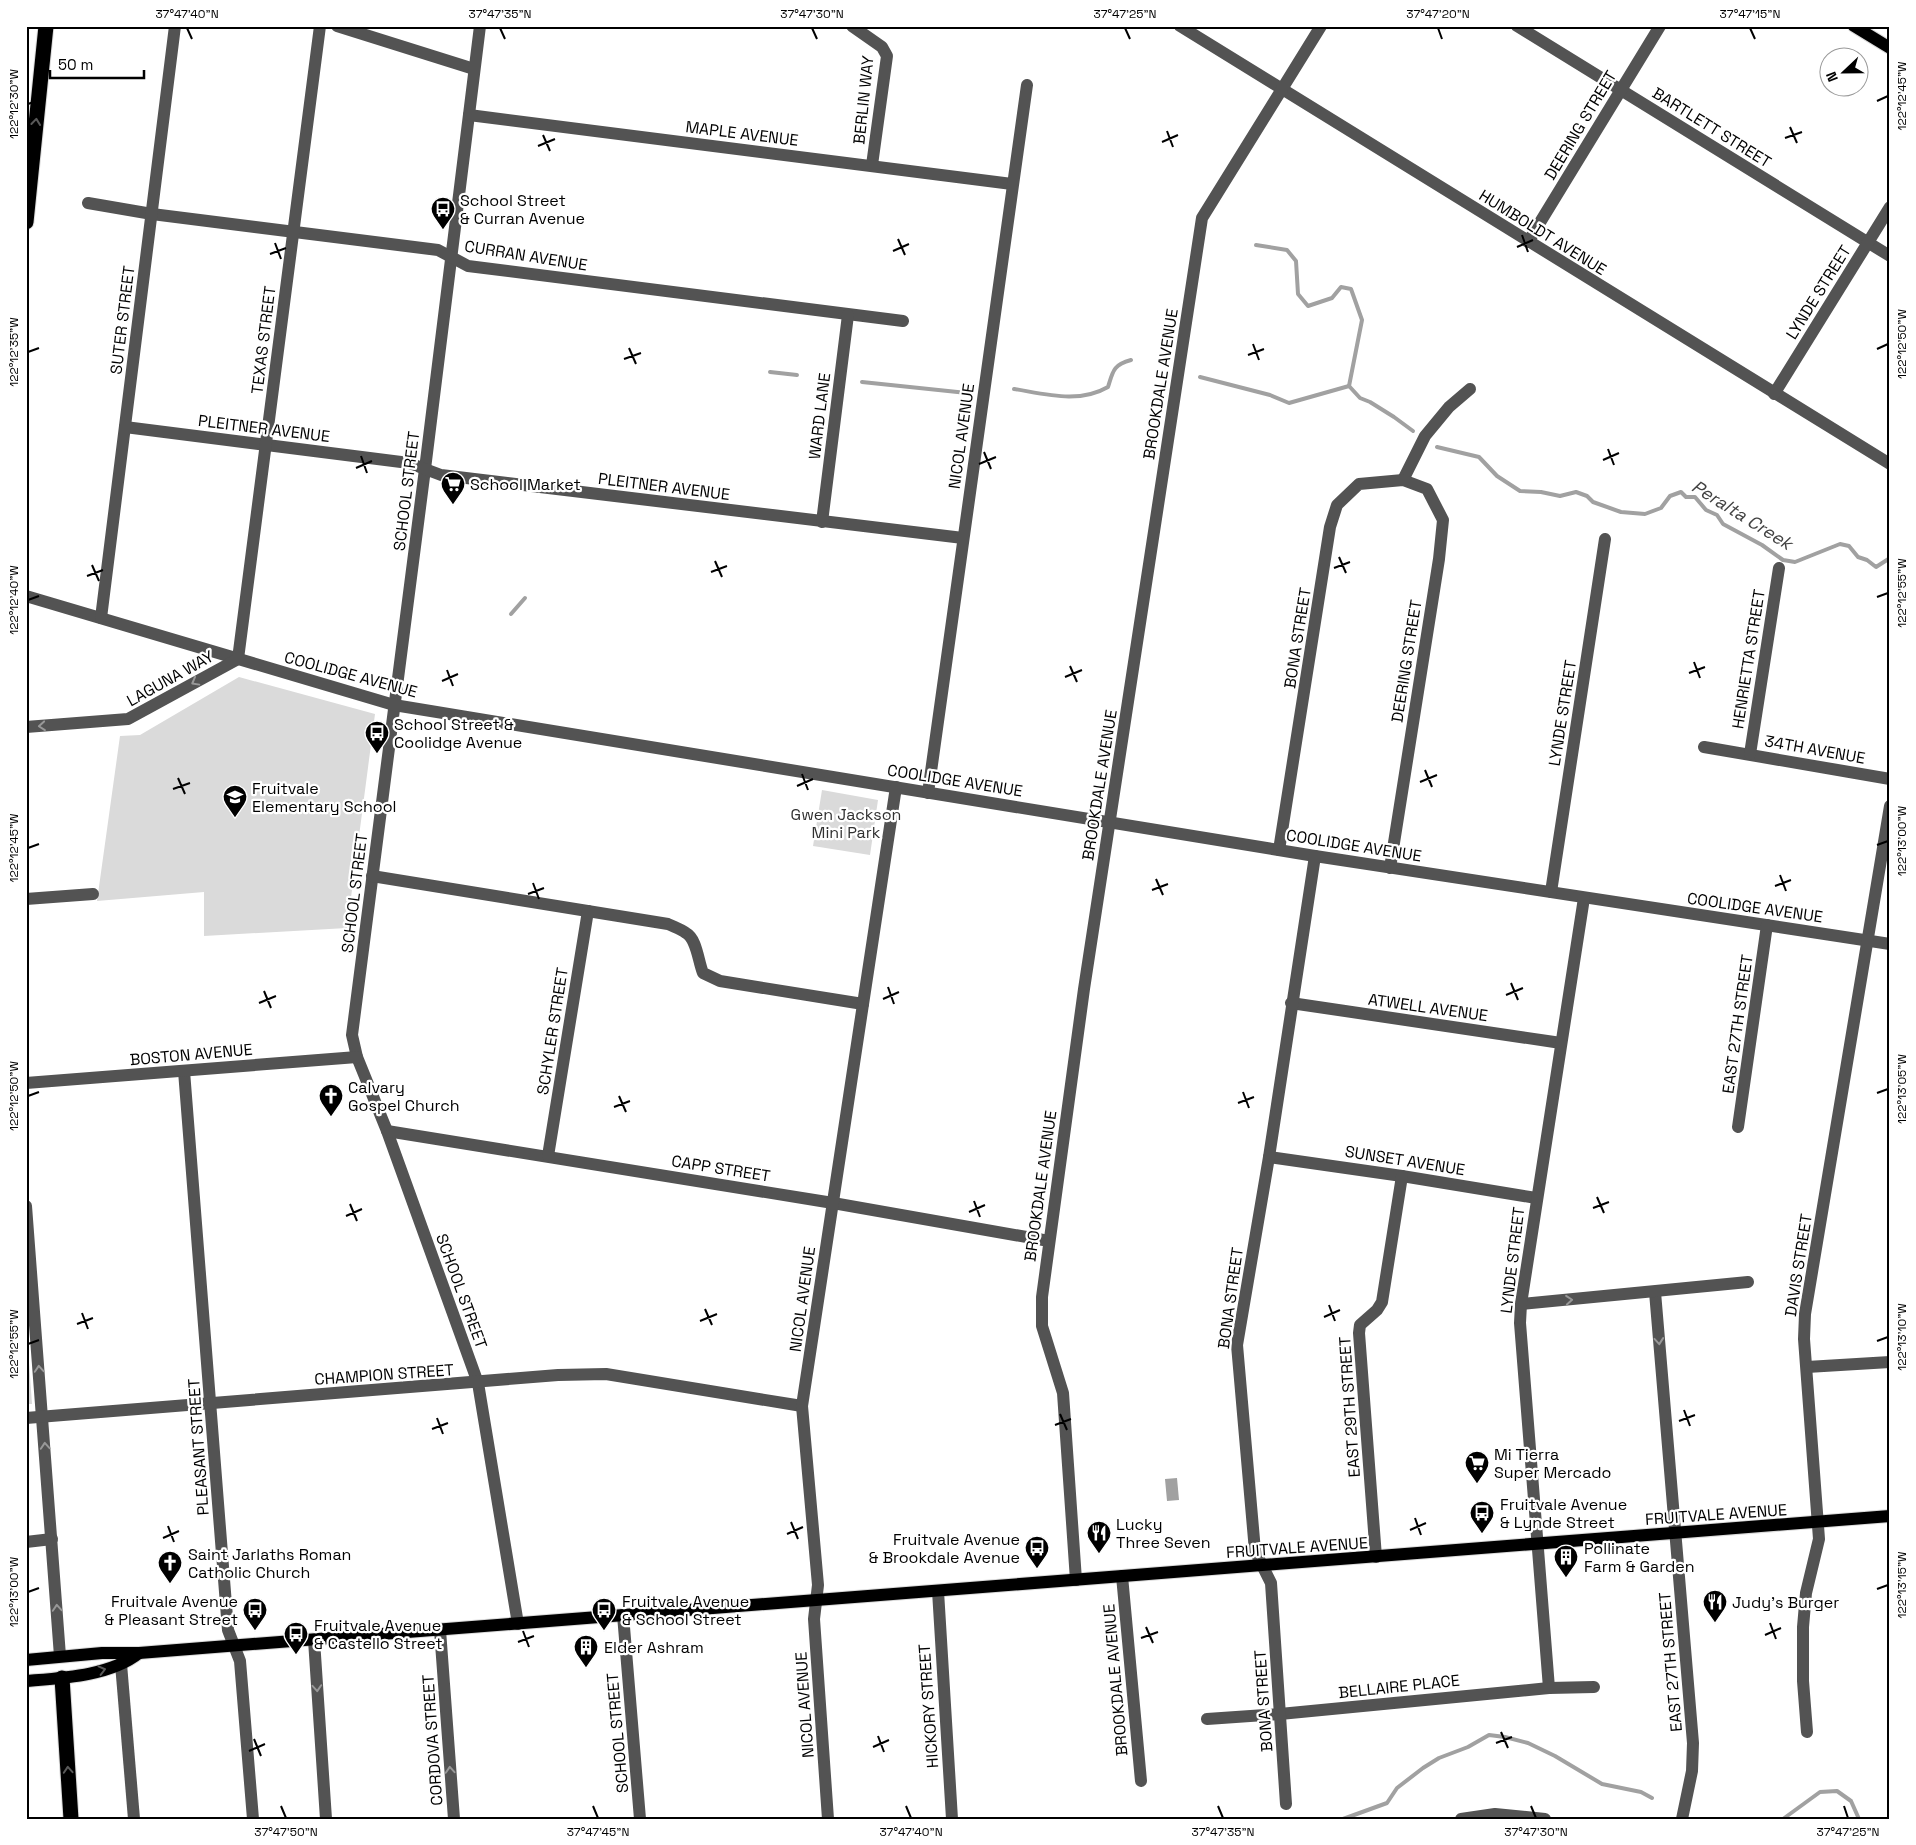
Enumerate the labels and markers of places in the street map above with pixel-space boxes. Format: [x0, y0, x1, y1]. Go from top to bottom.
place label: School Street & Curran Avenue [460, 190, 585, 229]
bus stop icon: School Street & Curran Avenue [430, 196, 456, 230]
supermarket icon: School Market [440, 471, 466, 505]
place label: School Market [470, 474, 581, 495]
place label: School Street & Coolidge Avenue [394, 714, 522, 753]
bus stop icon: School Street & Coolidge Avenue [364, 720, 390, 754]
place label: Fruitvale Elementary School [252, 778, 397, 817]
school or university icon: Fruitvale Elementary School [222, 784, 248, 818]
place label: Calvary Gospel Church [348, 1077, 460, 1116]
church icon: Calvary Gospel Church [318, 1083, 344, 1117]
place label: Mi Tierra Super Mercado [1494, 1444, 1611, 1483]
supermarket icon: Mi Tierra Super Mercado [1464, 1450, 1490, 1484]
place label: Fruitvale Avenue & Lynde Street [1500, 1494, 1627, 1533]
bus stop icon: Fruitvale Avenue & Lynde Street [1469, 1500, 1495, 1534]
place label: Lucky Three Seven [1116, 1514, 1211, 1553]
restaurant icon: Lucky Three Seven [1086, 1520, 1112, 1554]
place label: Fruitvale Avenue & Brookdale Avenue [869, 1529, 1020, 1568]
bus stop icon: Fruitvale Avenue & Brookdale Avenue [1024, 1535, 1050, 1569]
place label: Pollinate Farm & Garden [1584, 1538, 1695, 1577]
place label: Saint Jarlaths Roman Catholic Church [188, 1544, 351, 1583]
building icon: Pollinate Farm & Garden [1553, 1544, 1579, 1578]
church icon: Saint Jarlaths Roman Catholic Church [157, 1550, 183, 1584]
restaurant icon: Judy's Burger [1702, 1589, 1728, 1623]
place label: Fruitvale Avenue & Pleasant Street [105, 1591, 238, 1630]
place label: Fruitvale Avenue & School Street [622, 1591, 749, 1630]
place label: Judy's Burger [1732, 1592, 1839, 1613]
bus stop icon: Fruitvale Avenue & Pleasant Street [242, 1597, 268, 1631]
bus stop icon: Fruitvale Avenue & School Street [591, 1597, 617, 1631]
place label: Fruitvale Avenue & Castello Street [314, 1615, 443, 1654]
bus stop icon: Fruitvale Avenue & Castello Street [283, 1621, 309, 1655]
building icon: Elder Ashram [573, 1634, 599, 1668]
place label: Elder Ashram [604, 1637, 704, 1658]

